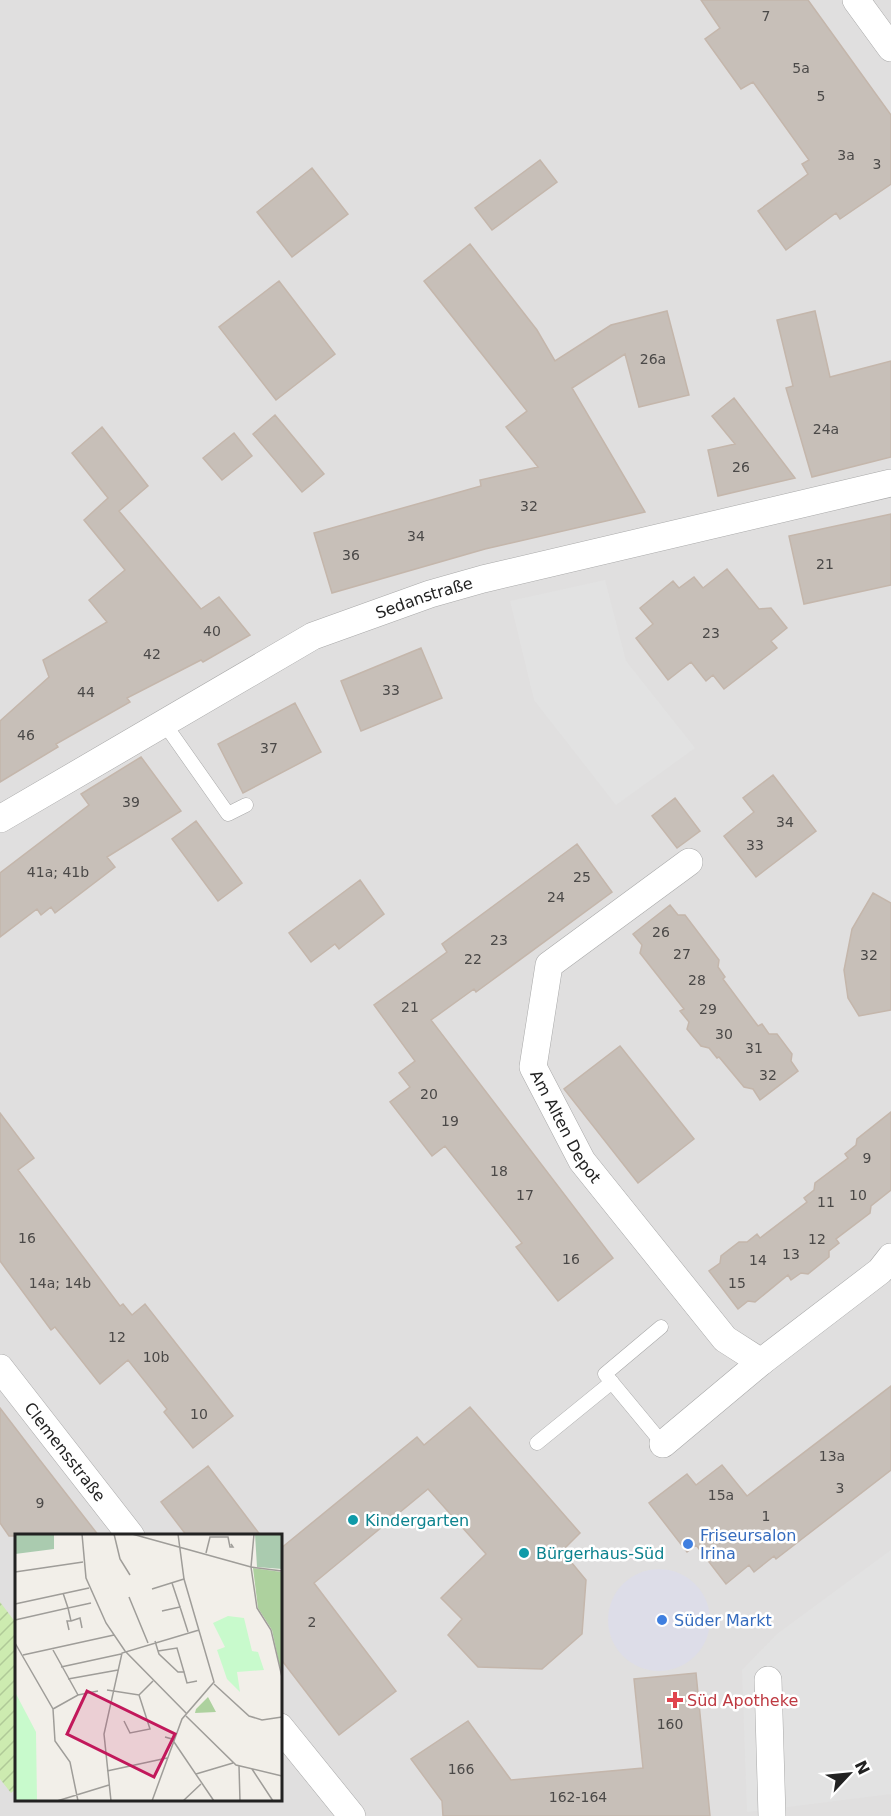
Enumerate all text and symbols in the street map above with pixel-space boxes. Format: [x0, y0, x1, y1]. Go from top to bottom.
house number: 7 [762, 8, 770, 24]
house number: 5a [792, 60, 810, 76]
house number: 5 [817, 88, 825, 104]
house number: 3a [837, 147, 855, 163]
house number: 3 [873, 156, 881, 172]
house number: 26a [640, 351, 666, 367]
house number: 24a [813, 421, 839, 437]
house number: 26 [732, 459, 750, 475]
house number: 32 [520, 498, 538, 514]
house number: 34 [407, 528, 425, 544]
house number: 36 [342, 547, 360, 563]
house number: 21 [816, 556, 834, 572]
street label: Sedanstraße [373, 573, 475, 623]
house number: 40 [203, 623, 221, 639]
house number: 23 [702, 625, 720, 641]
house number: 42 [143, 646, 161, 662]
house number: 33 [382, 682, 400, 698]
house number: 44 [77, 684, 95, 700]
house number: 46 [17, 727, 35, 743]
house number: 37 [260, 740, 278, 756]
house number: 39 [122, 794, 140, 810]
house number: 34 [776, 814, 794, 830]
house number: 33 [746, 837, 764, 853]
house number: 41a; 41b [27, 864, 89, 880]
house number: 25 [573, 869, 591, 885]
house number: 24 [547, 889, 565, 905]
house number: 26 [652, 924, 670, 940]
house number: 23 [490, 932, 508, 948]
house number: 27 [673, 946, 691, 962]
house number: 32 [860, 947, 878, 963]
house number: 22 [464, 951, 482, 967]
house number: 28 [688, 972, 706, 988]
house number: 21 [401, 999, 419, 1015]
house number: 29 [699, 1001, 717, 1017]
house number: 30 [715, 1026, 733, 1042]
house number: 31 [745, 1040, 763, 1056]
street label: Am Alten Depot [526, 1067, 605, 1187]
house number: 32 [759, 1067, 777, 1083]
house number: 20 [420, 1086, 438, 1102]
house number: 19 [441, 1113, 459, 1129]
house number: 9 [863, 1150, 871, 1166]
house number: 18 [490, 1163, 508, 1179]
house number: 17 [516, 1187, 534, 1203]
house number: 10 [849, 1187, 867, 1203]
house number: 11 [817, 1194, 835, 1210]
house number: 16 [18, 1230, 36, 1246]
house number: 12 [808, 1231, 826, 1247]
house number: 13 [782, 1246, 800, 1262]
house number: 16 [562, 1251, 580, 1267]
house number: 14 [749, 1252, 767, 1268]
house number: 14a; 14b [29, 1275, 91, 1291]
house number: 15 [728, 1275, 746, 1291]
house number: 12 [108, 1329, 126, 1345]
house number: 10b [143, 1349, 169, 1365]
street label: Clemensstraße [20, 1399, 109, 1505]
house number: 10 [190, 1406, 208, 1422]
house number: 13a [819, 1448, 845, 1464]
house number: 3 [836, 1480, 844, 1496]
house number: 15a [708, 1487, 734, 1503]
house number: 9 [36, 1495, 44, 1511]
house number: 1 [762, 1508, 770, 1524]
place label: Kindergarten [365, 1511, 469, 1530]
marker: Kindergarten [346, 1513, 360, 1527]
place label: Friseursalon Irina [700, 1526, 796, 1563]
inset map [15, 1534, 282, 1801]
marker: Friseursalon Irina [681, 1537, 695, 1551]
place label: Bürgerhaus-Süd [536, 1544, 664, 1563]
marker: Bürgerhaus-Süd [517, 1546, 531, 1560]
place label: Süder Markt [674, 1611, 772, 1630]
marker: Süder Markt [655, 1613, 669, 1627]
house number: 2 [308, 1614, 316, 1630]
place label: Süd Apotheke [687, 1691, 798, 1710]
marker: Süd Apotheke [668, 1693, 682, 1707]
house number: 160 [657, 1716, 683, 1732]
north arrow [819, 1744, 879, 1804]
text: N [851, 1757, 874, 1778]
house number: 166 [448, 1761, 474, 1777]
house number: 162-164 [549, 1789, 607, 1805]

